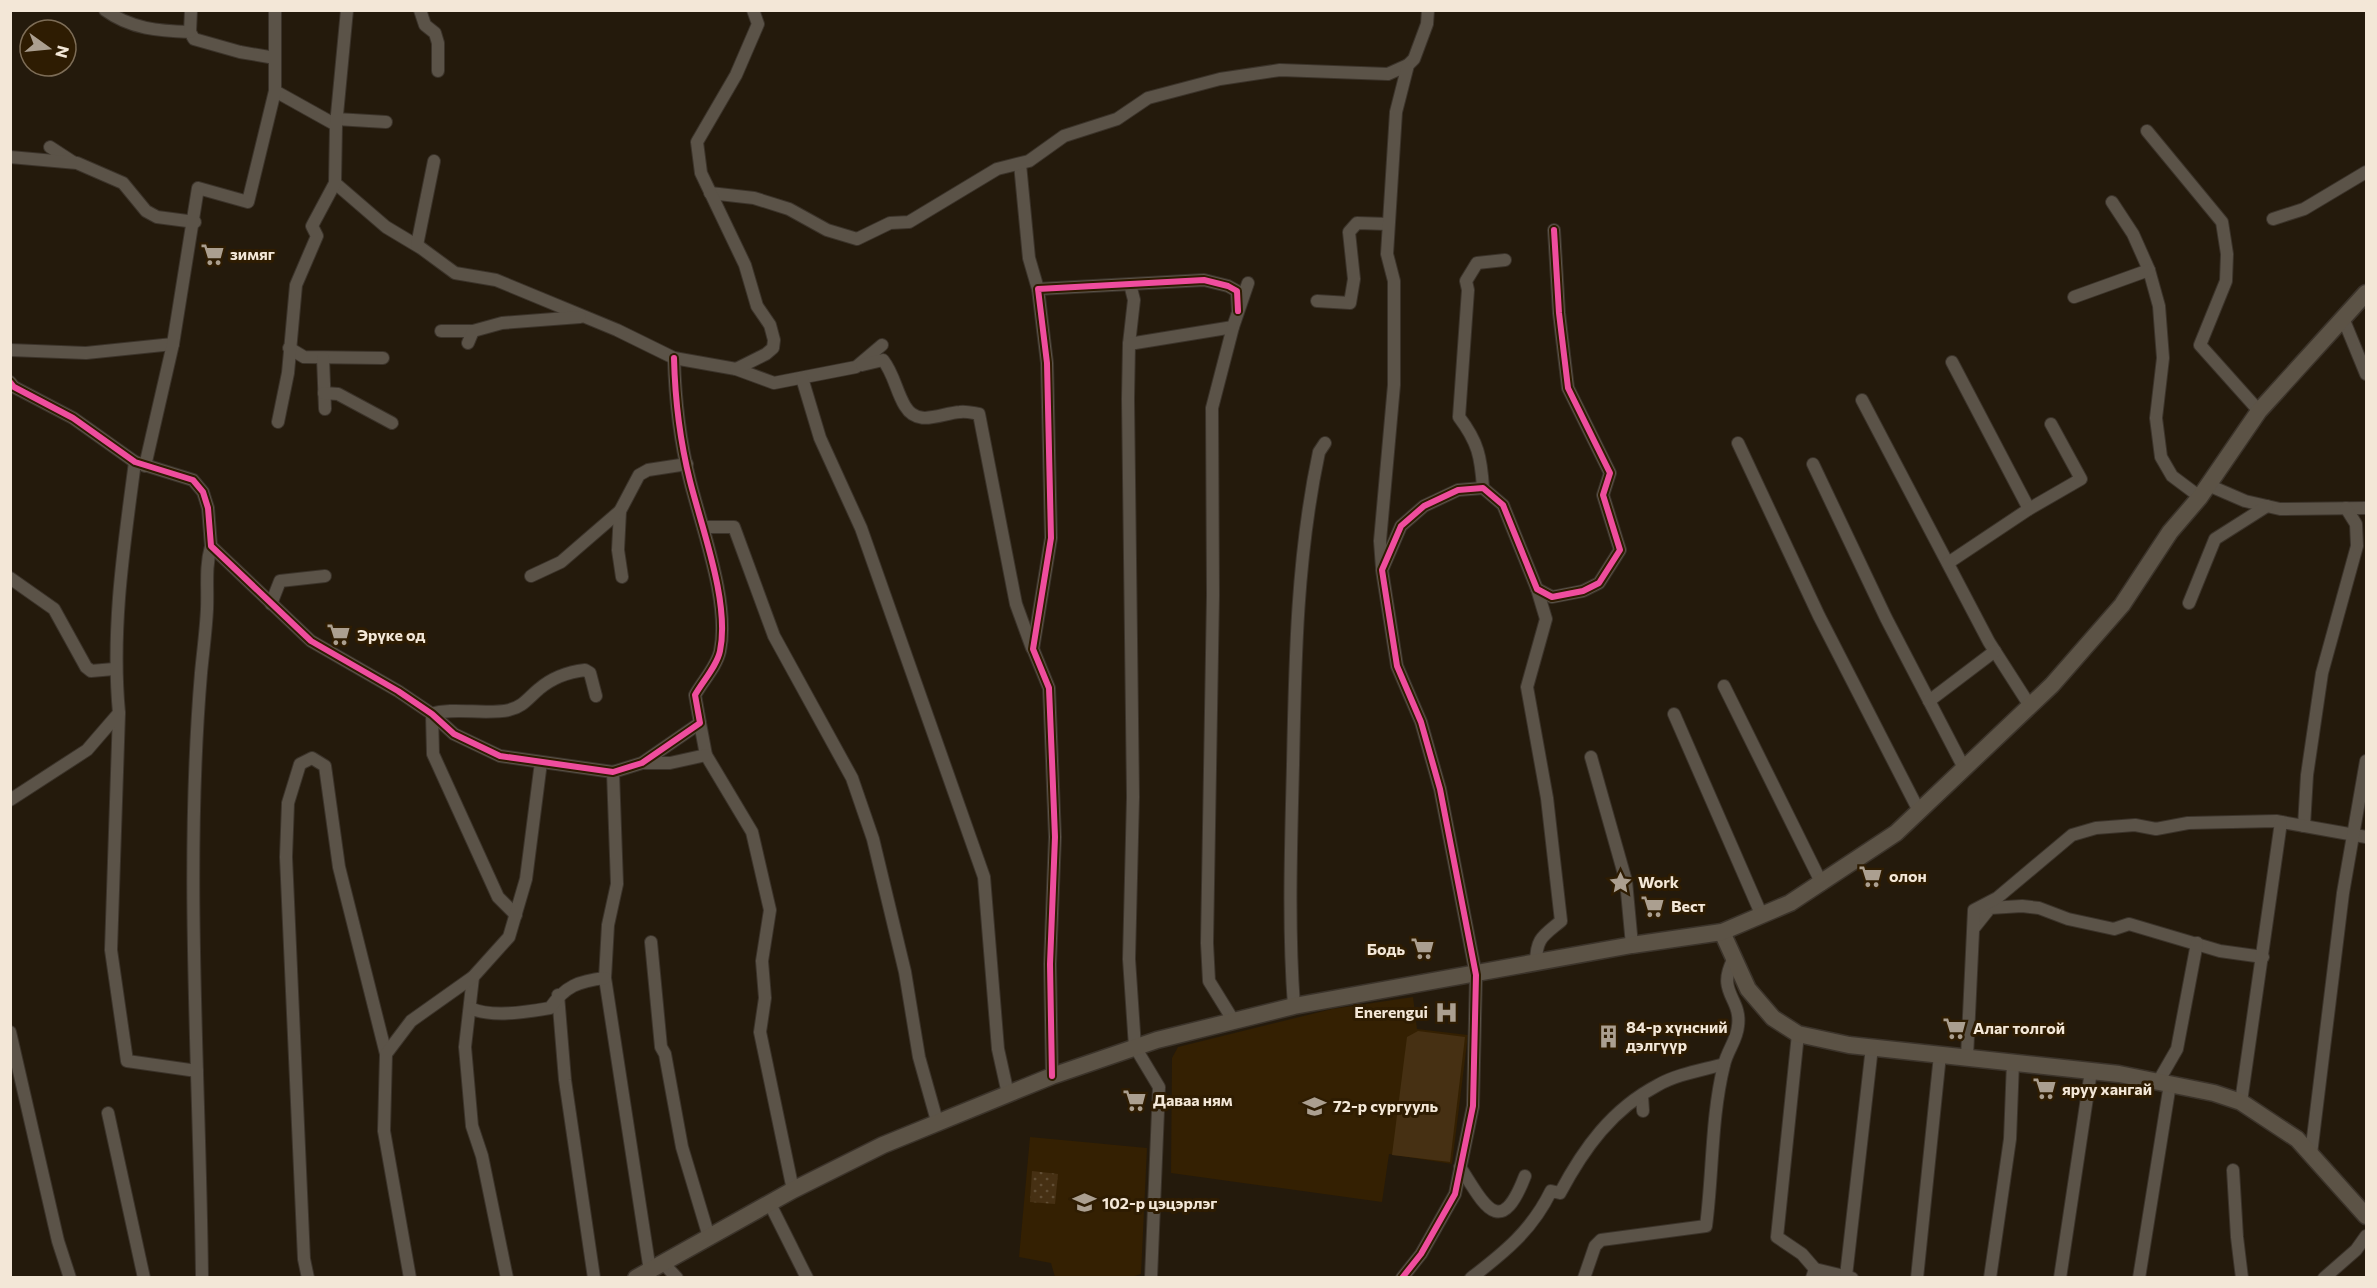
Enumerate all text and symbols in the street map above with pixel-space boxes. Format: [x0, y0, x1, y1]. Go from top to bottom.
north arrow [18, 18, 78, 78]
text: N [52, 44, 74, 60]
supermarket icon: зимяг [199, 241, 225, 267]
place label: зимяг [230, 244, 275, 263]
supermarket icon: Эрүке од [326, 622, 352, 648]
place label: Эрүке од [357, 625, 426, 644]
supermarket icon: олон [1858, 863, 1884, 889]
place label: олон [1889, 866, 1927, 885]
place icon: Work [1607, 869, 1633, 895]
place label: Work [1638, 872, 1680, 891]
supermarket icon: Вест [1640, 893, 1666, 919]
place label: Вест [1671, 896, 1706, 915]
supermarket icon: Бодь [1410, 936, 1436, 962]
place label: Бодь [1367, 939, 1405, 958]
hospital icon: Enerengui [1433, 999, 1459, 1025]
place label: Enerengui [1354, 1002, 1428, 1021]
supermarket icon: Алаг толгой [1942, 1015, 1968, 1041]
place label: 84-р хүнсний дэлгүүр [1626, 1017, 1728, 1054]
place label: Алаг толгой [1973, 1018, 2065, 1037]
building icon: 84-р хүнсний дэлгүүр [1595, 1023, 1621, 1049]
supermarket icon: яруу хангай [2031, 1076, 2057, 1102]
place label: яруу хангай [2062, 1079, 2152, 1098]
supermarket icon: Даваа ням [1122, 1087, 1148, 1113]
place label: Даваа ням [1153, 1090, 1233, 1109]
school or university icon: 72-р сургууль [1302, 1093, 1328, 1119]
place label: 72-р сургууль [1333, 1096, 1439, 1115]
school or university icon: 102-р цэцэрлэг [1071, 1190, 1097, 1216]
place label: 102-р цэцэрлэг [1102, 1193, 1217, 1212]

